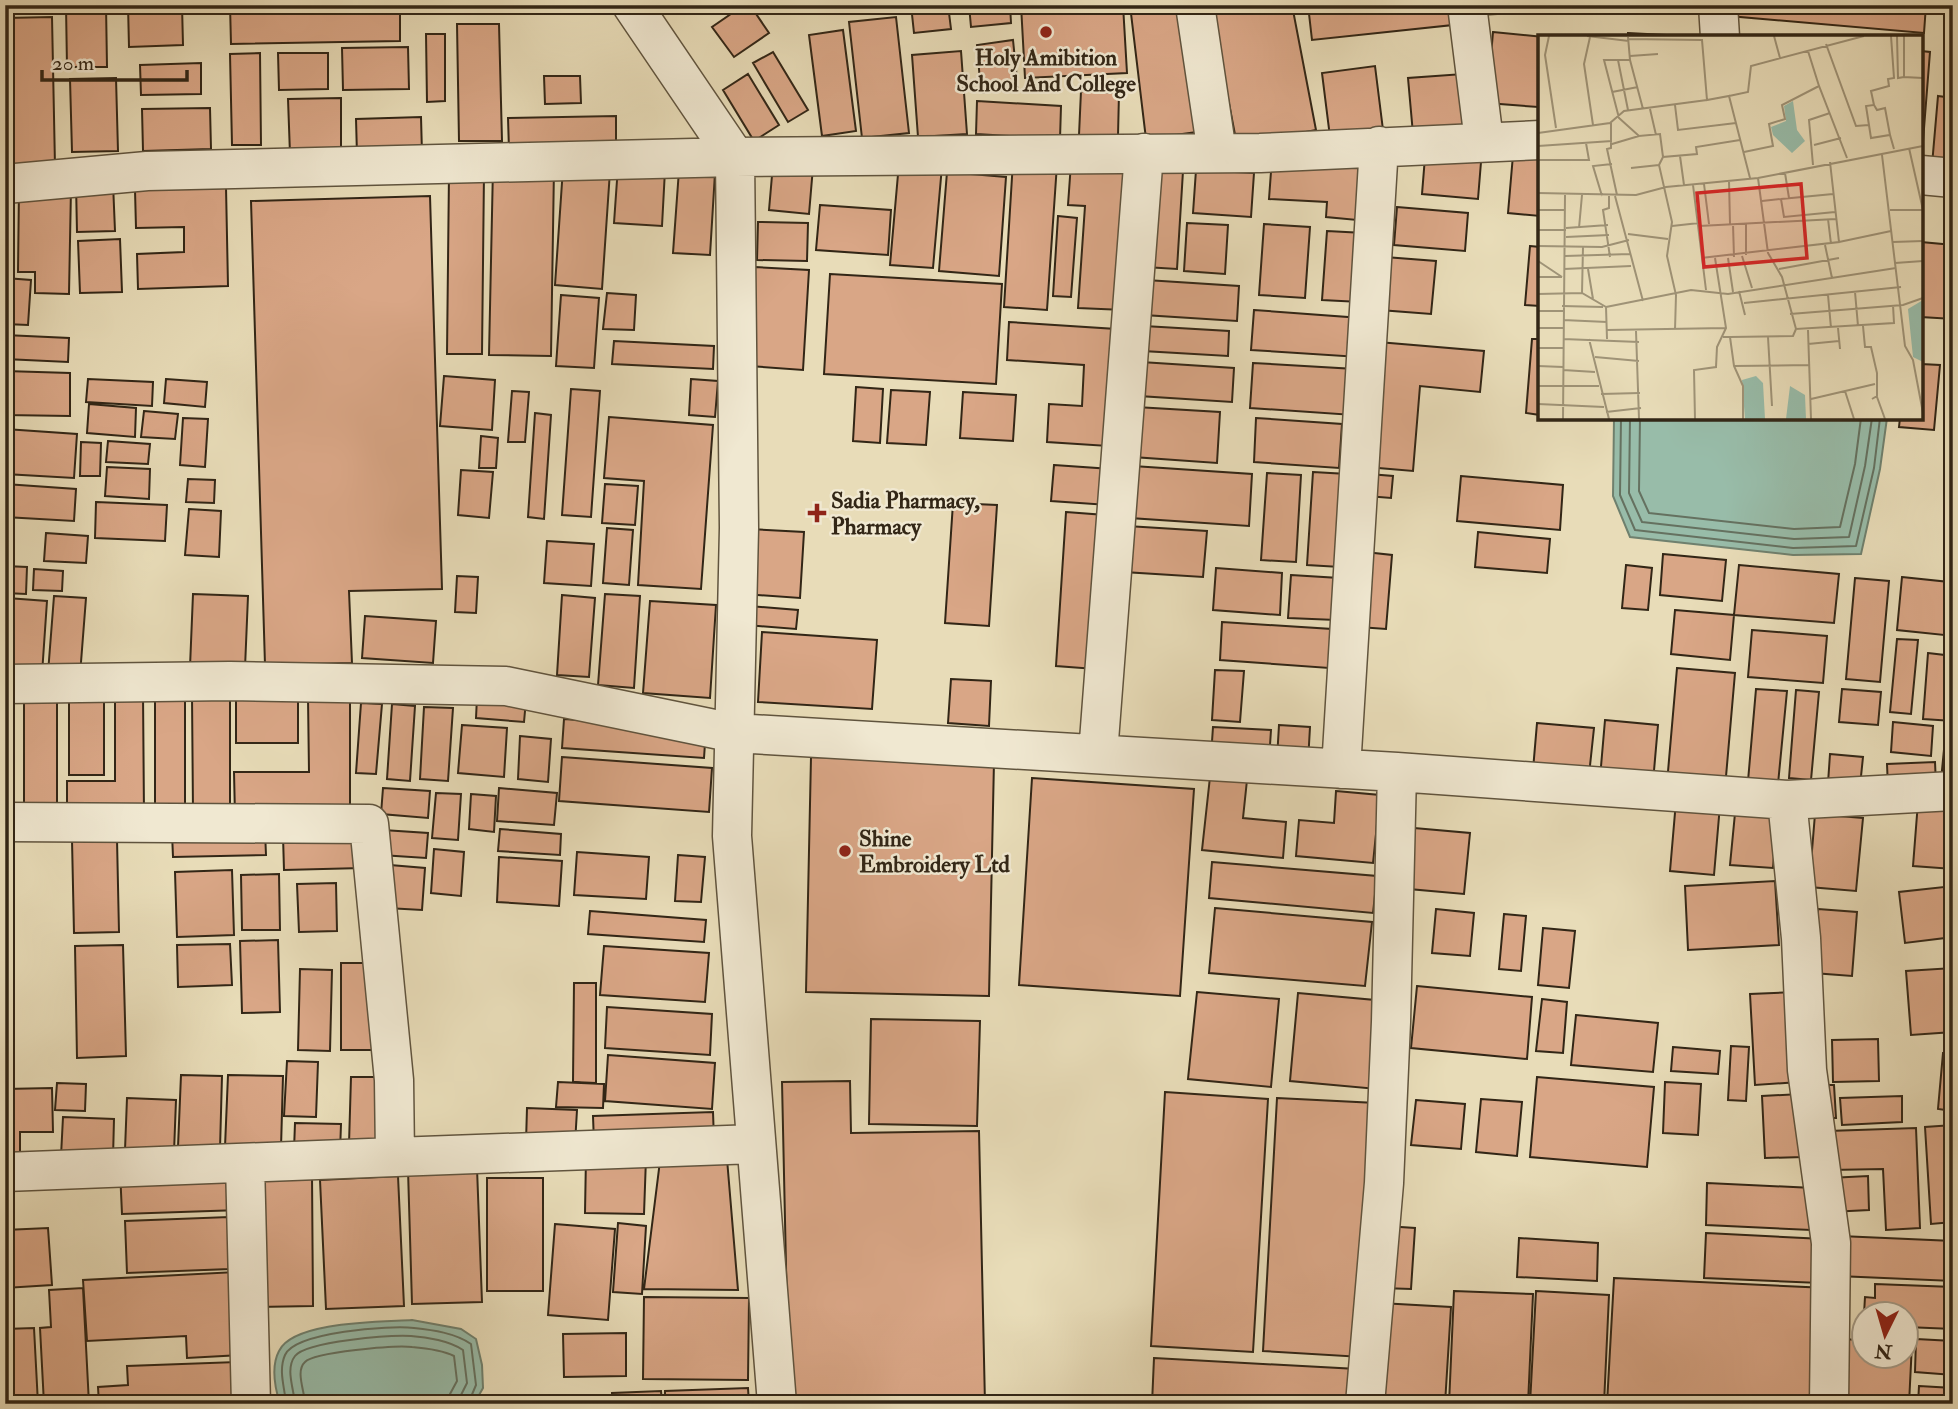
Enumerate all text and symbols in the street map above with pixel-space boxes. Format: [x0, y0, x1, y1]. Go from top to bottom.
marker: Holy Amibition School And College [1038, 24, 1054, 40]
inset map [1538, 35, 1923, 420]
scale bar [42, 38, 187, 82]
place label: Holy Amibition School And College [956, 43, 1136, 99]
text: 20 m [52, 50, 94, 77]
place label: Sadia Pharmacy, Pharmacy [831, 486, 981, 542]
marker: Sadia Pharmacy, Pharmacy [809, 505, 825, 521]
place label: Shine Embroidery Ltd [859, 824, 1011, 880]
marker: Shine Embroidery Ltd [837, 843, 853, 859]
north arrow [1850, 1300, 1920, 1370]
text: N [1873, 1338, 1894, 1364]

